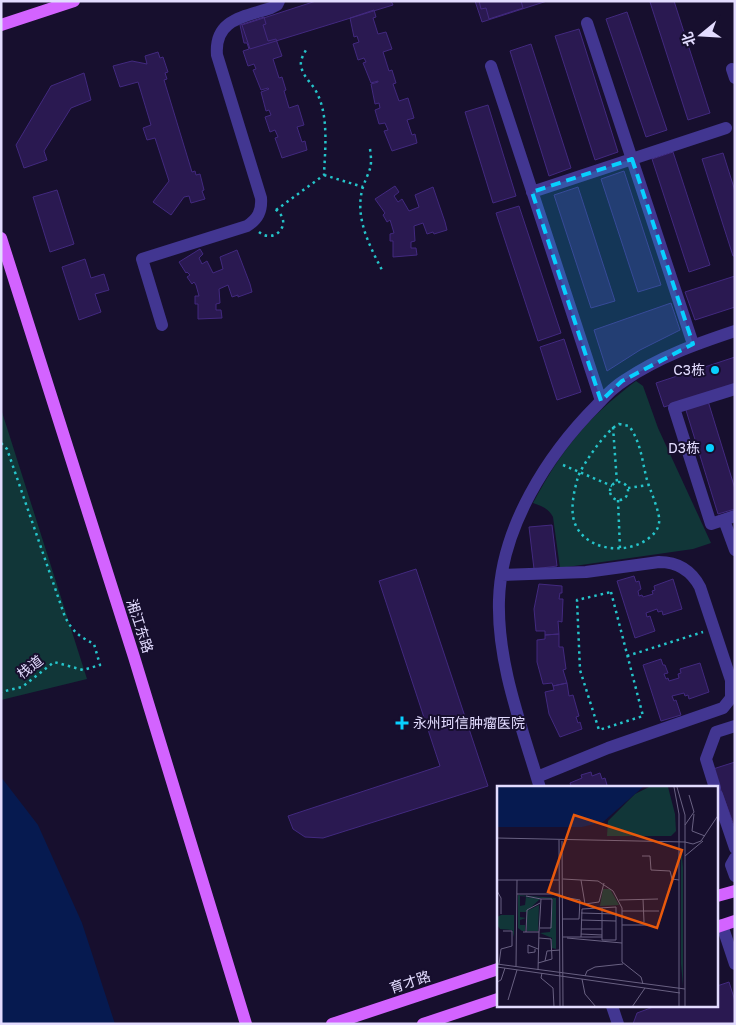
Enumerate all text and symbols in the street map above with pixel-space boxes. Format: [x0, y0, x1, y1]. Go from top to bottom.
north arrow [676, 10, 726, 60]
text: 北 [678, 30, 698, 48]
place label: C3栋 [673, 361, 705, 378]
marker: C3栋 [709, 364, 721, 376]
place label: D3栋 [668, 439, 700, 456]
marker: D3栋 [704, 442, 716, 454]
street label: 湘江东路 [124, 597, 157, 655]
street label: 栈道 [13, 651, 46, 682]
place label: 永州珂信肿瘤医院 [413, 714, 525, 731]
marker: 永州珂信肿瘤医院 [395, 716, 409, 730]
inset map [497, 786, 718, 1008]
street label: 育才路 [387, 967, 432, 996]

